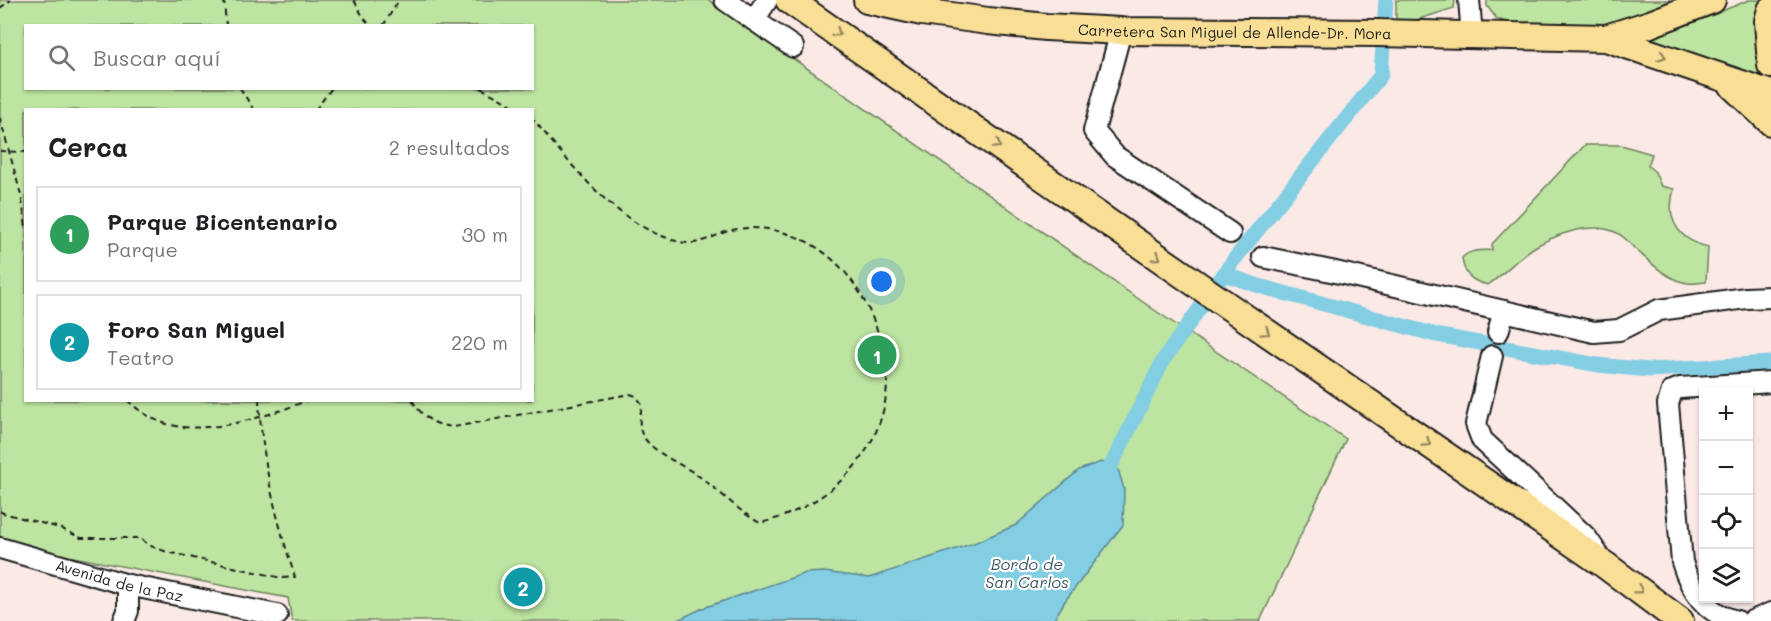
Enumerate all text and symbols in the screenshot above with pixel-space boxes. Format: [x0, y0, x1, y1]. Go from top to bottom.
street label: Carretera San Miguel de Allende-Dr. Mora [1077, 19, 1392, 43]
search box [24, 24, 534, 90]
one-way arrow [830, 26, 841, 37]
icon: search [45, 41, 78, 74]
text: Buscar aquí [93, 43, 221, 72]
one-way arrow [1656, 49, 1667, 62]
text: Cerca [48, 130, 128, 164]
text: 2 resultados [389, 134, 510, 160]
one-way arrow [990, 138, 1001, 149]
text: Parque Bicentenario [107, 207, 337, 236]
text: 1 [65, 221, 74, 247]
text: 30 m [462, 221, 508, 247]
text: Parque [107, 236, 178, 262]
one-way arrow [1150, 250, 1161, 261]
your location [867, 267, 896, 296]
text: Foro San Miguel [107, 315, 285, 344]
one-way arrow [1260, 325, 1271, 336]
text: 2 [64, 329, 75, 355]
text: 220 m [451, 329, 508, 355]
pin: 1 [858, 332, 896, 378]
text: Teatro [107, 344, 174, 370]
map controls [1699, 387, 1753, 603]
button: + [1699, 387, 1753, 441]
one-way arrow [1420, 436, 1431, 447]
button: − [1699, 441, 1753, 495]
button: locate [1699, 495, 1753, 549]
button: layers [1699, 549, 1753, 603]
water label: Bordo de San Carlos [985, 553, 1069, 592]
street label: Avenida de la Paz [53, 555, 185, 606]
pin: 2 [504, 564, 542, 610]
one-way arrow [1632, 583, 1643, 594]

